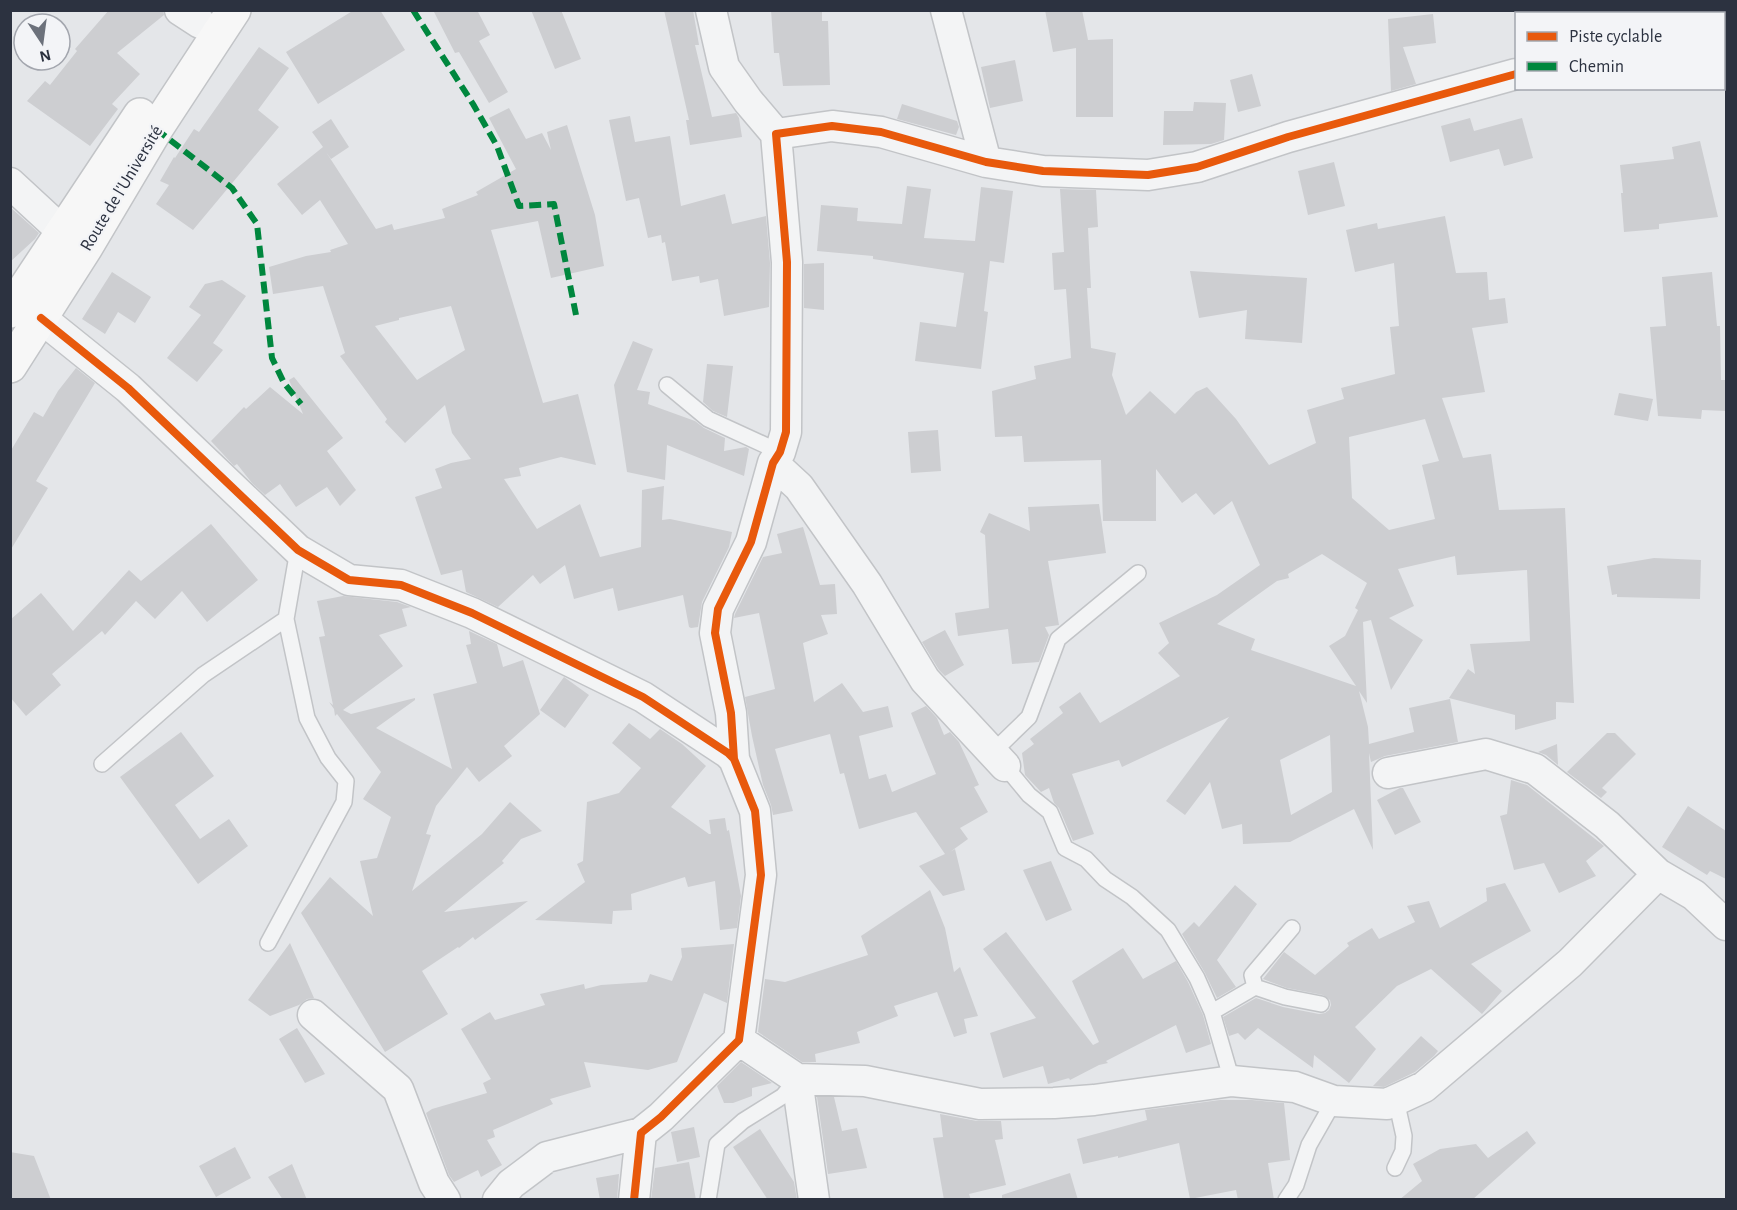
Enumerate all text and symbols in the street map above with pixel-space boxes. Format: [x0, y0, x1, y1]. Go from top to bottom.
north arrow [12, 12, 72, 72]
legend [1515, 12, 1725, 90]
text: Piste cyclable [1569, 28, 1662, 46]
text: N [38, 47, 52, 65]
text: Chemin [1569, 58, 1624, 76]
street label: Route de l'Université [77, 123, 166, 254]

